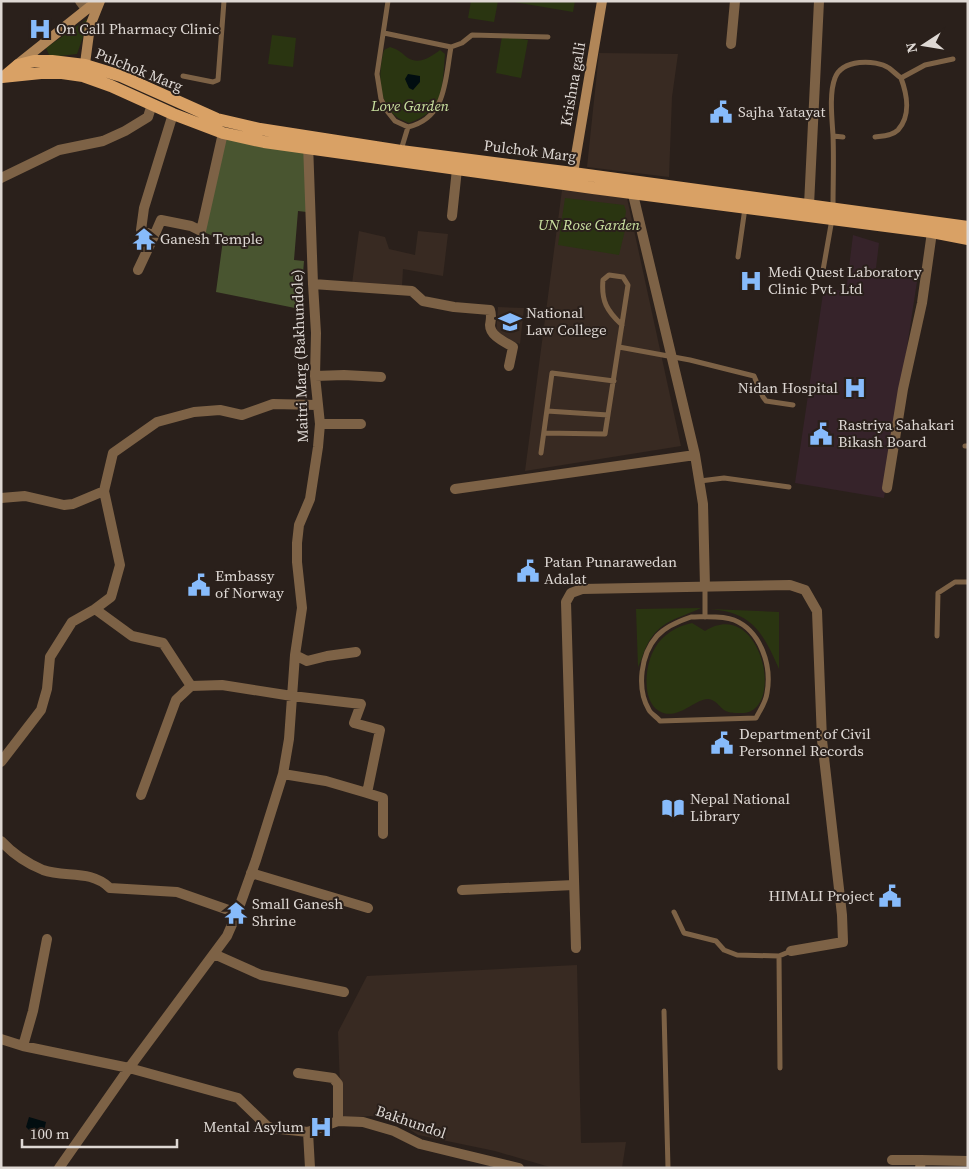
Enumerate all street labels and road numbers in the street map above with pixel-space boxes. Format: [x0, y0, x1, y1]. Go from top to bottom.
street label: Krishna galli [555, 40, 590, 128]
street label: Pulchok Marg [92, 42, 186, 97]
street label: Pulchok Marg [483, 134, 578, 167]
street label: Maitri Marg (Bakhundole) [286, 269, 313, 443]
street label: Bakhundol [373, 1100, 450, 1144]

